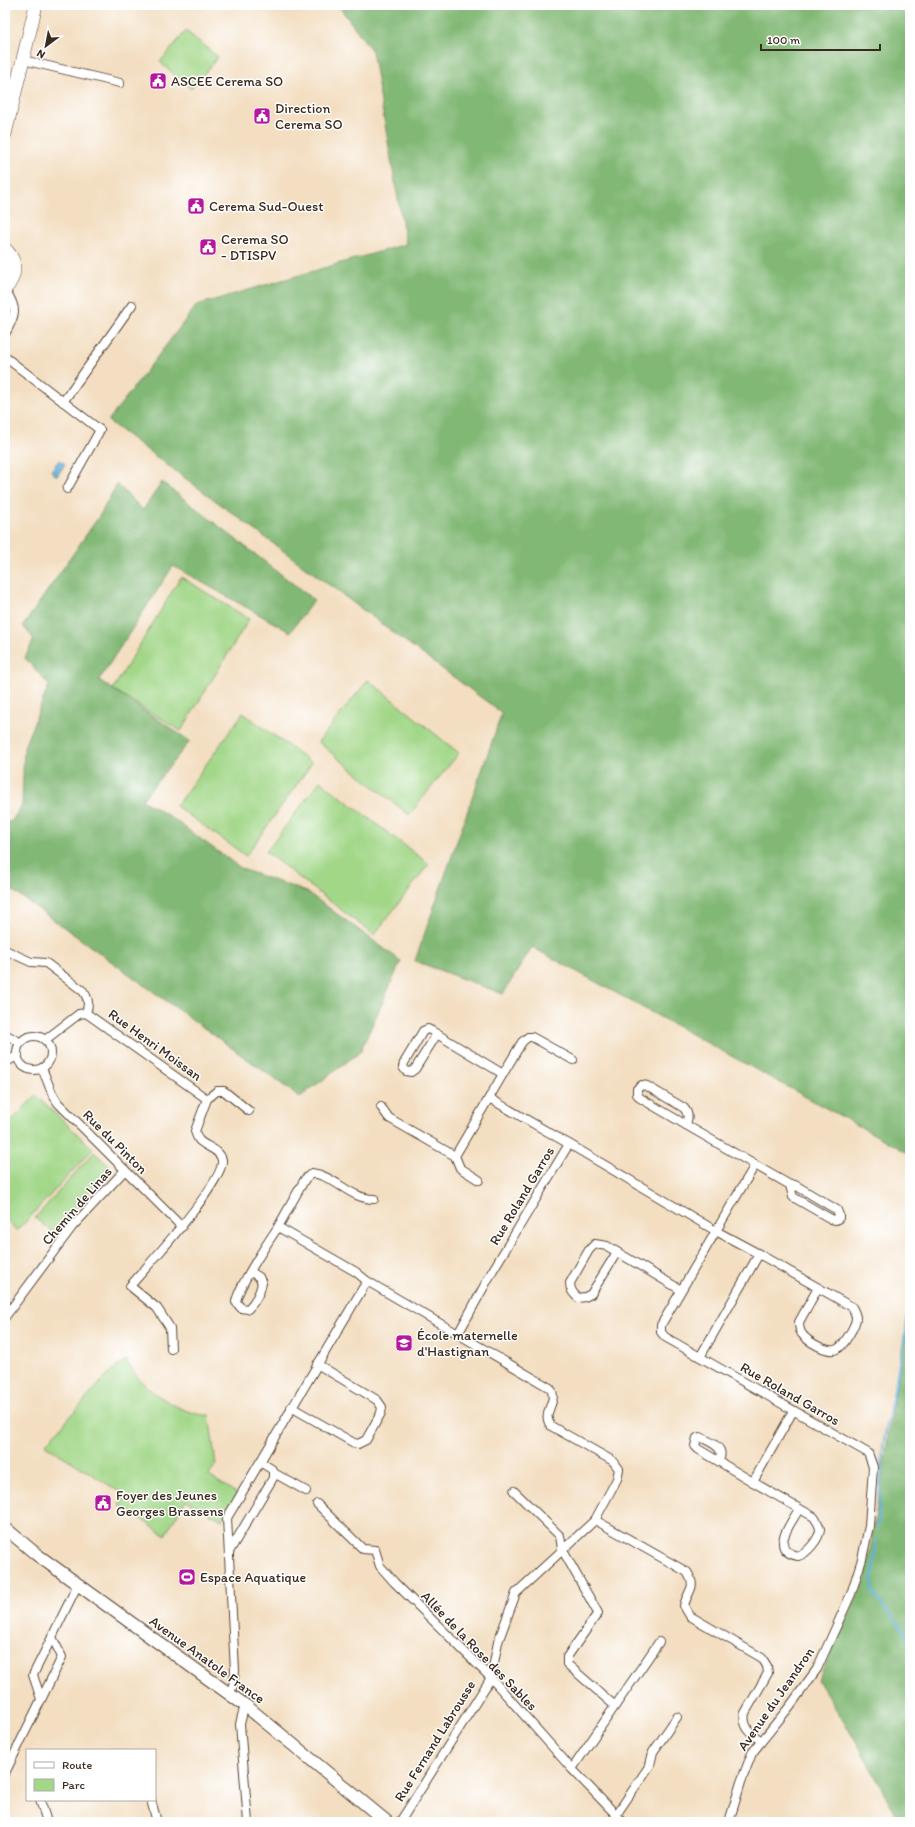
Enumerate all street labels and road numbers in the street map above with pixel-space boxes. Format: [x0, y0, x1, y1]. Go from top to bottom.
street label: Rue Henri Moissan [105, 1005, 205, 1085]
street label: Rue du Pinton [79, 1106, 151, 1178]
street label: Rue Roland Garros [486, 1144, 558, 1248]
street label: Chemin de Linas [38, 1163, 116, 1249]
street label: Rue Roland Garros [737, 1359, 843, 1429]
street label: Allée de la Rose des Sables [417, 1588, 541, 1714]
street label: Avenue Anatole France [146, 1612, 268, 1708]
street label: Avenue du Jeandron [734, 1644, 818, 1754]
street label: Rue Fernand Labrousse [391, 1677, 479, 1805]

